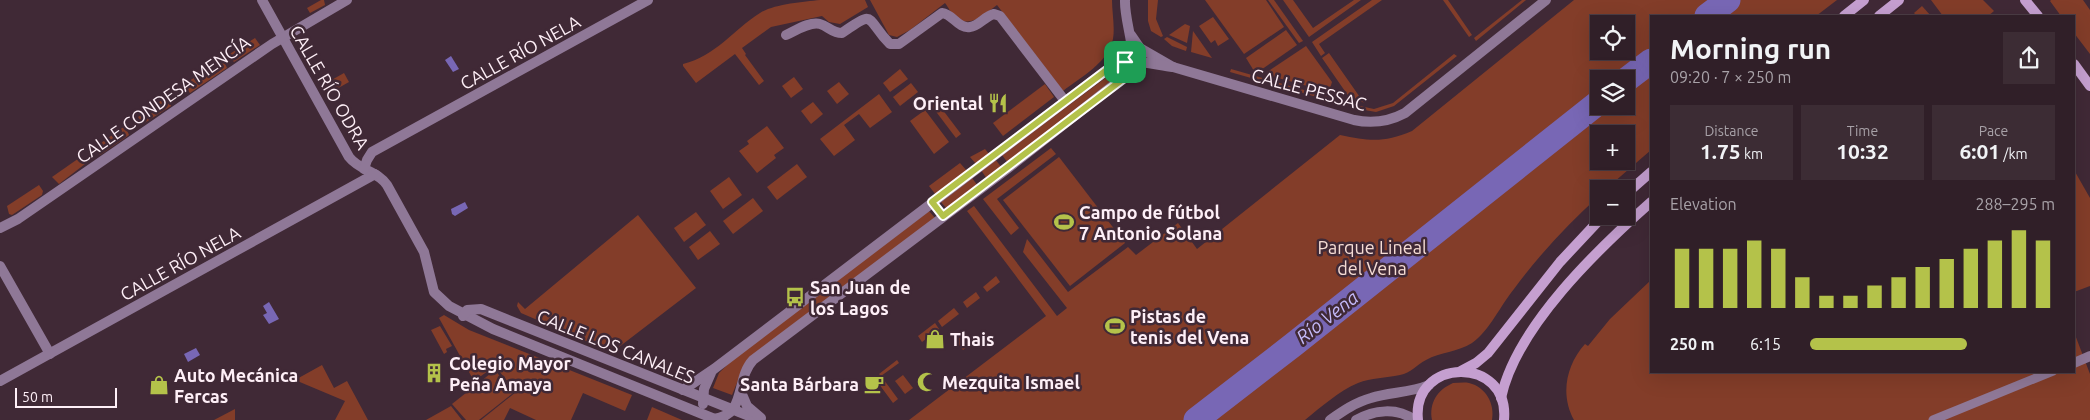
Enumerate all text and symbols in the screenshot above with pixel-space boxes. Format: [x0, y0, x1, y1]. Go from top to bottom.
street label: CALLE RÍO NELA [456, 10, 584, 93]
map controls [1590, 15, 1635, 225]
button: locate [1590, 15, 1635, 60]
street label: CALLE RÍO ODRA [286, 21, 375, 153]
street label: CALLE CONDESA MENCÍA [72, 30, 254, 167]
button: share [2003, 32, 2055, 84]
text: Morning run [1670, 33, 1831, 64]
pin [1104, 41, 1146, 83]
icon: arrive [1111, 48, 1139, 76]
street label: CALLE PESSAC [1249, 64, 1369, 114]
text: 09:20 · 7 × 250 m [1670, 68, 1791, 86]
button: layers [1590, 70, 1635, 115]
restaurant icon: Oriental [987, 92, 1009, 114]
place label: Oriental [913, 93, 984, 113]
text: Distance [1704, 123, 1759, 139]
text: Time [1847, 123, 1878, 139]
text: Pace [1979, 123, 2008, 139]
button: + [1590, 125, 1635, 170]
text: 1.75 [1700, 139, 1741, 163]
text: 10:32 [1836, 139, 1889, 163]
text: 6:01 [1959, 139, 2000, 163]
text: km [1741, 146, 1763, 162]
text: /km [2000, 146, 2028, 162]
button: − [1590, 180, 1635, 225]
text: Elevation [1670, 195, 1737, 213]
text: 288–295 m [1975, 195, 2055, 213]
place label: Campo de fútbol 7 Antonio Solana [1079, 202, 1222, 243]
sports icon: Campo de fútbol 7 Antonio Solana [1053, 211, 1075, 233]
street label: CALLE RÍO NELA [116, 221, 244, 304]
park label: Parque Lineal del Vena [1317, 237, 1427, 278]
place label: San Juan de los Lagos [810, 277, 911, 318]
bus stop icon: San Juan de los Lagos [784, 286, 806, 308]
water label: Río Vena [1292, 286, 1362, 348]
street label: CALLE LOS CANALES [534, 305, 698, 387]
place label: Pistas de tenis del Vena [1130, 306, 1249, 347]
sports icon: Pistas de tenis del Vena [1104, 315, 1126, 337]
shop icon: Thais [924, 328, 946, 350]
place label: Thais [950, 329, 995, 349]
text: 250 m [1670, 335, 1715, 353]
text: 6:15 [1750, 335, 1781, 353]
place label: Colegio Mayor Peña Amaya [449, 353, 572, 394]
building icon: Colegio Mayor Peña Amaya [423, 362, 445, 384]
place label: Auto Mecánica Fercas [174, 365, 298, 406]
mosque icon: Mezquita Ismael [916, 371, 938, 393]
place label: Mezquita Ismael [942, 372, 1080, 392]
cafe icon: Santa Bárbara [863, 373, 885, 395]
shop icon: Auto Mecánica Fercas [148, 374, 170, 396]
place label: Santa Bárbara [740, 374, 859, 394]
scale bar [15, 385, 118, 408]
text: 50 m [22, 389, 53, 405]

